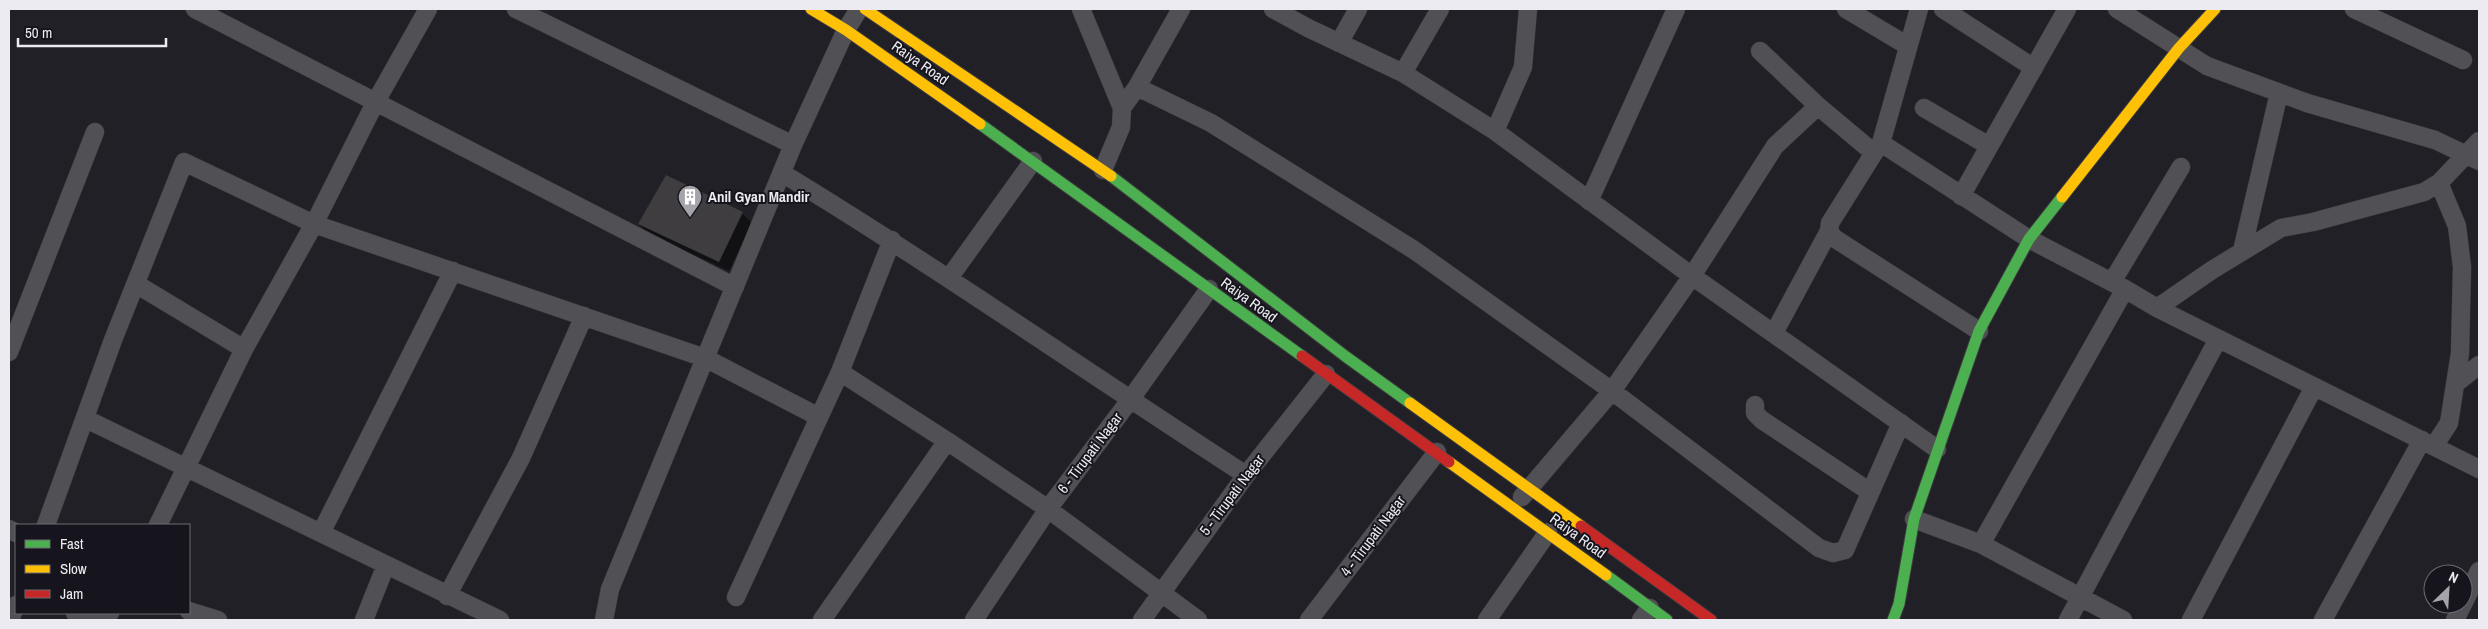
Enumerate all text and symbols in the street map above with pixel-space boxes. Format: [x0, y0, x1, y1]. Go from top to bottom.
scale bar [18, 15, 165, 47]
text: 50 m [25, 22, 52, 43]
street label: Raiya Road [888, 35, 953, 90]
building icon: Anil Gyan Mandir [677, 184, 703, 218]
place label: Anil Gyan Mandir [708, 186, 809, 207]
street label: Raiya Road [1217, 272, 1282, 327]
street label: 6 - Tirupati Nagar [1052, 408, 1127, 498]
street label: 5 - Tirupati Nagar [1194, 450, 1269, 540]
street label: 4 - Tirupati Nagar [1335, 491, 1410, 581]
street label: Raiya Road [1546, 508, 1611, 563]
legend [15, 524, 190, 614]
text: Fast [60, 533, 84, 554]
text: Slow [60, 558, 87, 579]
north arrow [2423, 564, 2473, 614]
text: N [2446, 567, 2461, 587]
text: Jam [60, 583, 83, 604]

